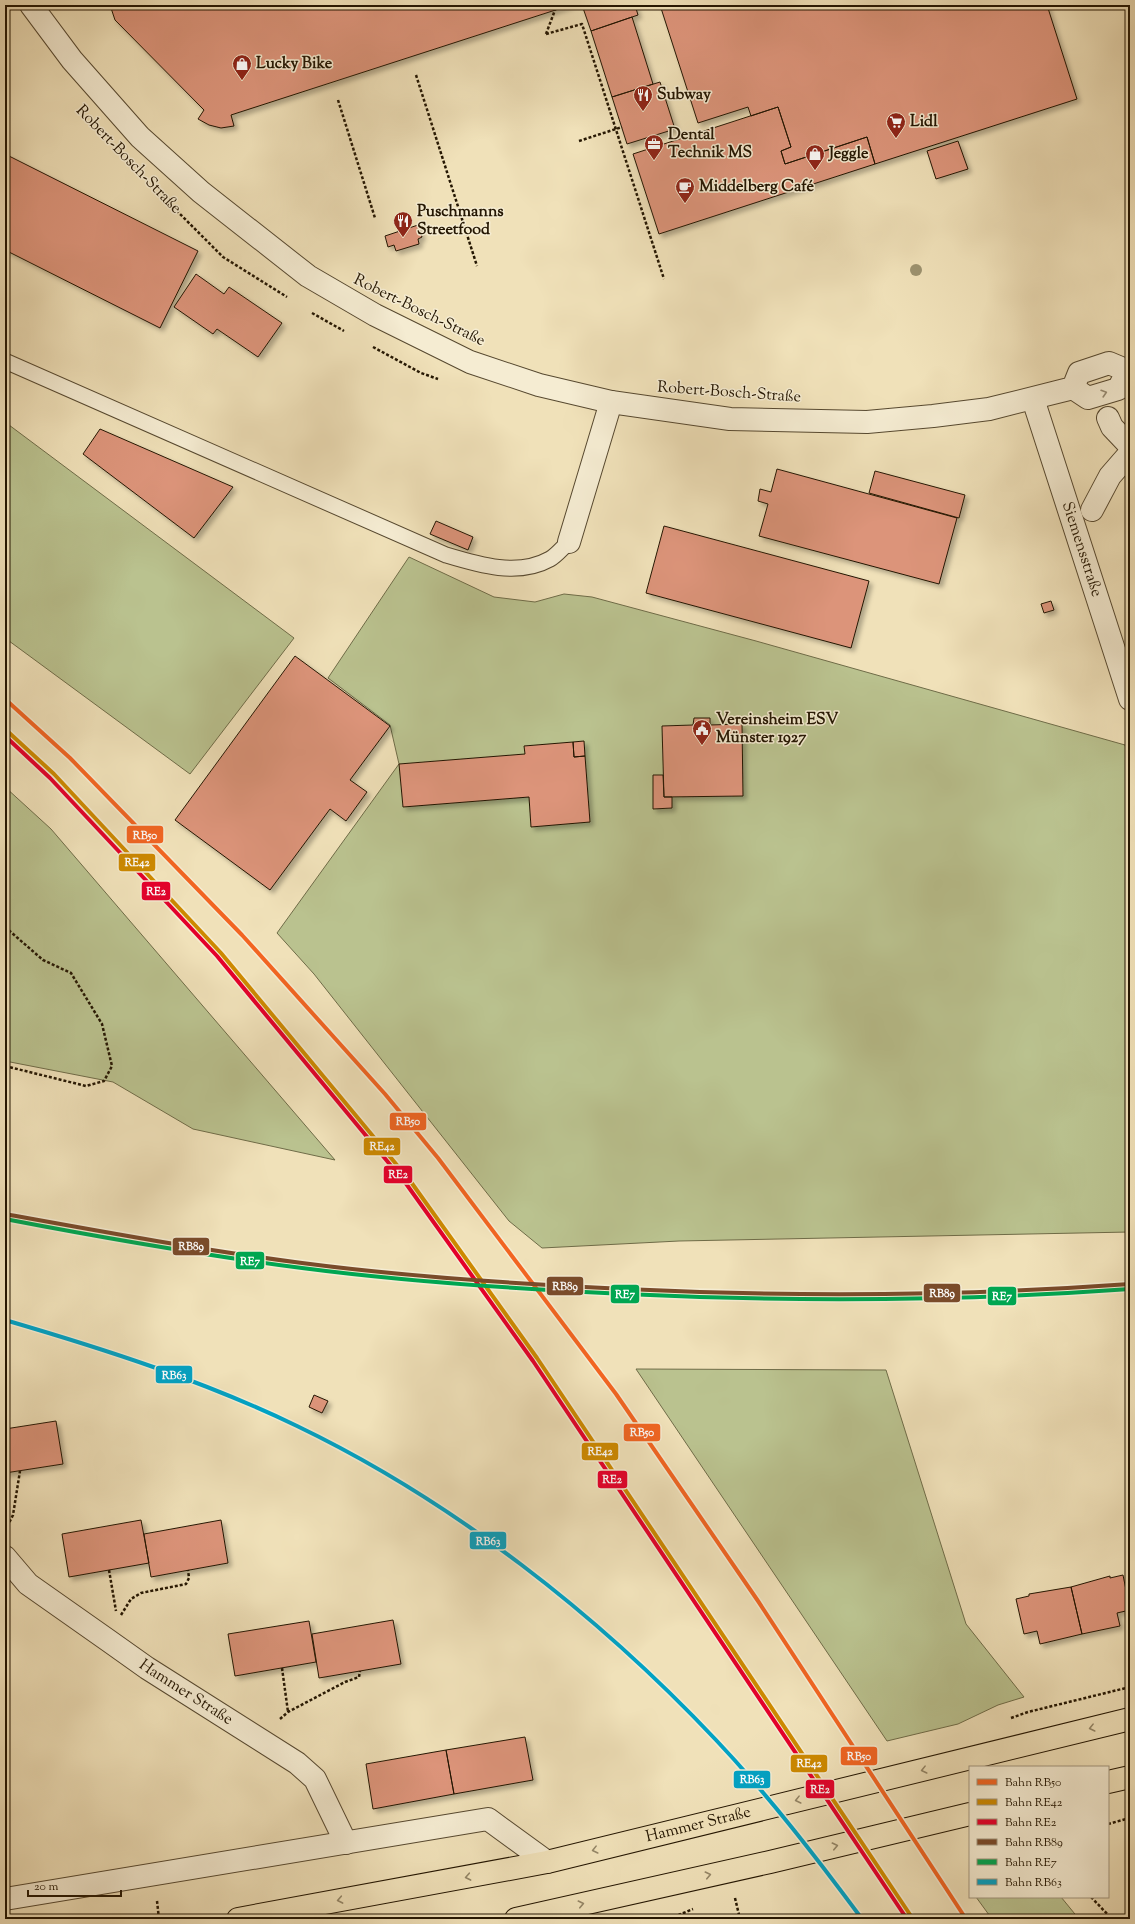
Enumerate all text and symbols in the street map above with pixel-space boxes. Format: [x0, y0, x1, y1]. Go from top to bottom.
shop icon: Lucky Bike [231, 53, 253, 81]
place label: Lucky Bike [256, 53, 333, 76]
restaurant icon: Subway [632, 84, 654, 112]
place label: Subway [657, 84, 711, 107]
street label: Robert-Bosch-Straße [70, 100, 186, 220]
supermarket icon: Lidl [885, 111, 907, 139]
place label: Lidl [910, 111, 938, 134]
place label: Dental Technik MS [668, 124, 752, 165]
office icon: Dental Technik MS [643, 133, 665, 161]
shop icon: Jeggle [804, 143, 826, 171]
place label: Jeggle [827, 143, 869, 166]
cafe icon: Middelberg Café [674, 176, 696, 204]
place label: Middelberg Café [699, 176, 815, 199]
place label: Puschmanns Streetfood [417, 201, 504, 242]
restaurant icon: Puschmanns Streetfood [392, 210, 414, 238]
street label: Robert-Bosch-Straße [349, 269, 489, 353]
street label: Robert-Bosch-Straße [656, 377, 802, 409]
one-way arrow [1100, 389, 1107, 398]
street label: Siemensstraße [1055, 499, 1108, 600]
place label: Vereinsheim ESV Münster 1927 [716, 709, 838, 750]
public building icon: Vereinsheim ESV Münster 1927 [691, 718, 713, 746]
line badge: RB50 [126, 825, 164, 844]
text: RB50 [132, 828, 157, 844]
line badge: RE42 [118, 853, 156, 872]
text: RE42 [123, 855, 150, 871]
line badge: RE2 [141, 881, 171, 901]
text: RE2 [145, 884, 167, 900]
line badge: RB50 [389, 1112, 427, 1131]
text: RB50 [395, 1114, 420, 1130]
line badge: RE42 [363, 1137, 401, 1156]
text: RE42 [368, 1139, 395, 1155]
line badge: RE2 [383, 1165, 413, 1184]
text: RE2 [387, 1167, 409, 1183]
line badge: RB89 [172, 1237, 210, 1256]
text: RB89 [177, 1239, 204, 1255]
line badge: RE7 [235, 1251, 265, 1270]
text: RE7 [239, 1254, 261, 1270]
line badge: RB89 [546, 1276, 584, 1296]
text: RB89 [551, 1279, 578, 1295]
line badge: RB89 [923, 1283, 961, 1303]
line badge: RE7 [610, 1284, 640, 1304]
text: RB89 [928, 1286, 955, 1302]
line badge: RE7 [987, 1286, 1017, 1306]
text: RE7 [614, 1287, 636, 1303]
text: RE7 [991, 1289, 1013, 1305]
line badge: RB63 [155, 1365, 193, 1384]
text: RB63 [161, 1368, 187, 1384]
line badge: RB50 [623, 1423, 661, 1442]
text: RB50 [629, 1425, 654, 1441]
line badge: RE42 [581, 1442, 619, 1461]
text: RE42 [586, 1444, 613, 1460]
line badge: RE2 [597, 1470, 628, 1489]
text: RE2 [601, 1472, 623, 1488]
line badge: RB63 [469, 1531, 507, 1550]
text: RB63 [475, 1534, 501, 1550]
street label: Hammer Straße [134, 1654, 237, 1731]
one-way arrow [1089, 1723, 1096, 1732]
line badge: RB50 [840, 1746, 878, 1766]
text: RB50 [846, 1749, 871, 1765]
line badge: RE42 [790, 1754, 828, 1773]
text: RE42 [795, 1756, 822, 1772]
one-way arrow [921, 1765, 927, 1773]
legend [969, 1766, 1109, 1898]
line badge: RB63 [733, 1770, 771, 1789]
text: RB63 [739, 1772, 765, 1788]
text: Bahn RB50 [1005, 1774, 1061, 1792]
line badge: RE2 [805, 1779, 835, 1799]
text: RE2 [809, 1782, 831, 1798]
text: Bahn RE42 [1005, 1794, 1063, 1812]
one-way arrow [795, 1796, 801, 1804]
street label: Hammer Straße [643, 1801, 753, 1849]
text: Bahn RE2 [1005, 1814, 1057, 1832]
text: Bahn RB89 [1005, 1834, 1063, 1852]
one-way arrow [832, 1843, 839, 1851]
one-way arrow [592, 1846, 599, 1854]
text: Bahn RE7 [1005, 1854, 1057, 1872]
scale bar [28, 1872, 121, 1898]
one-way arrow [465, 1872, 471, 1880]
one-way arrow [705, 1872, 711, 1880]
text: Bahn RB63 [1005, 1874, 1062, 1892]
text: 20 m [34, 1878, 59, 1896]
one-way arrow [337, 1896, 344, 1904]
one-way arrow [578, 1901, 584, 1909]

